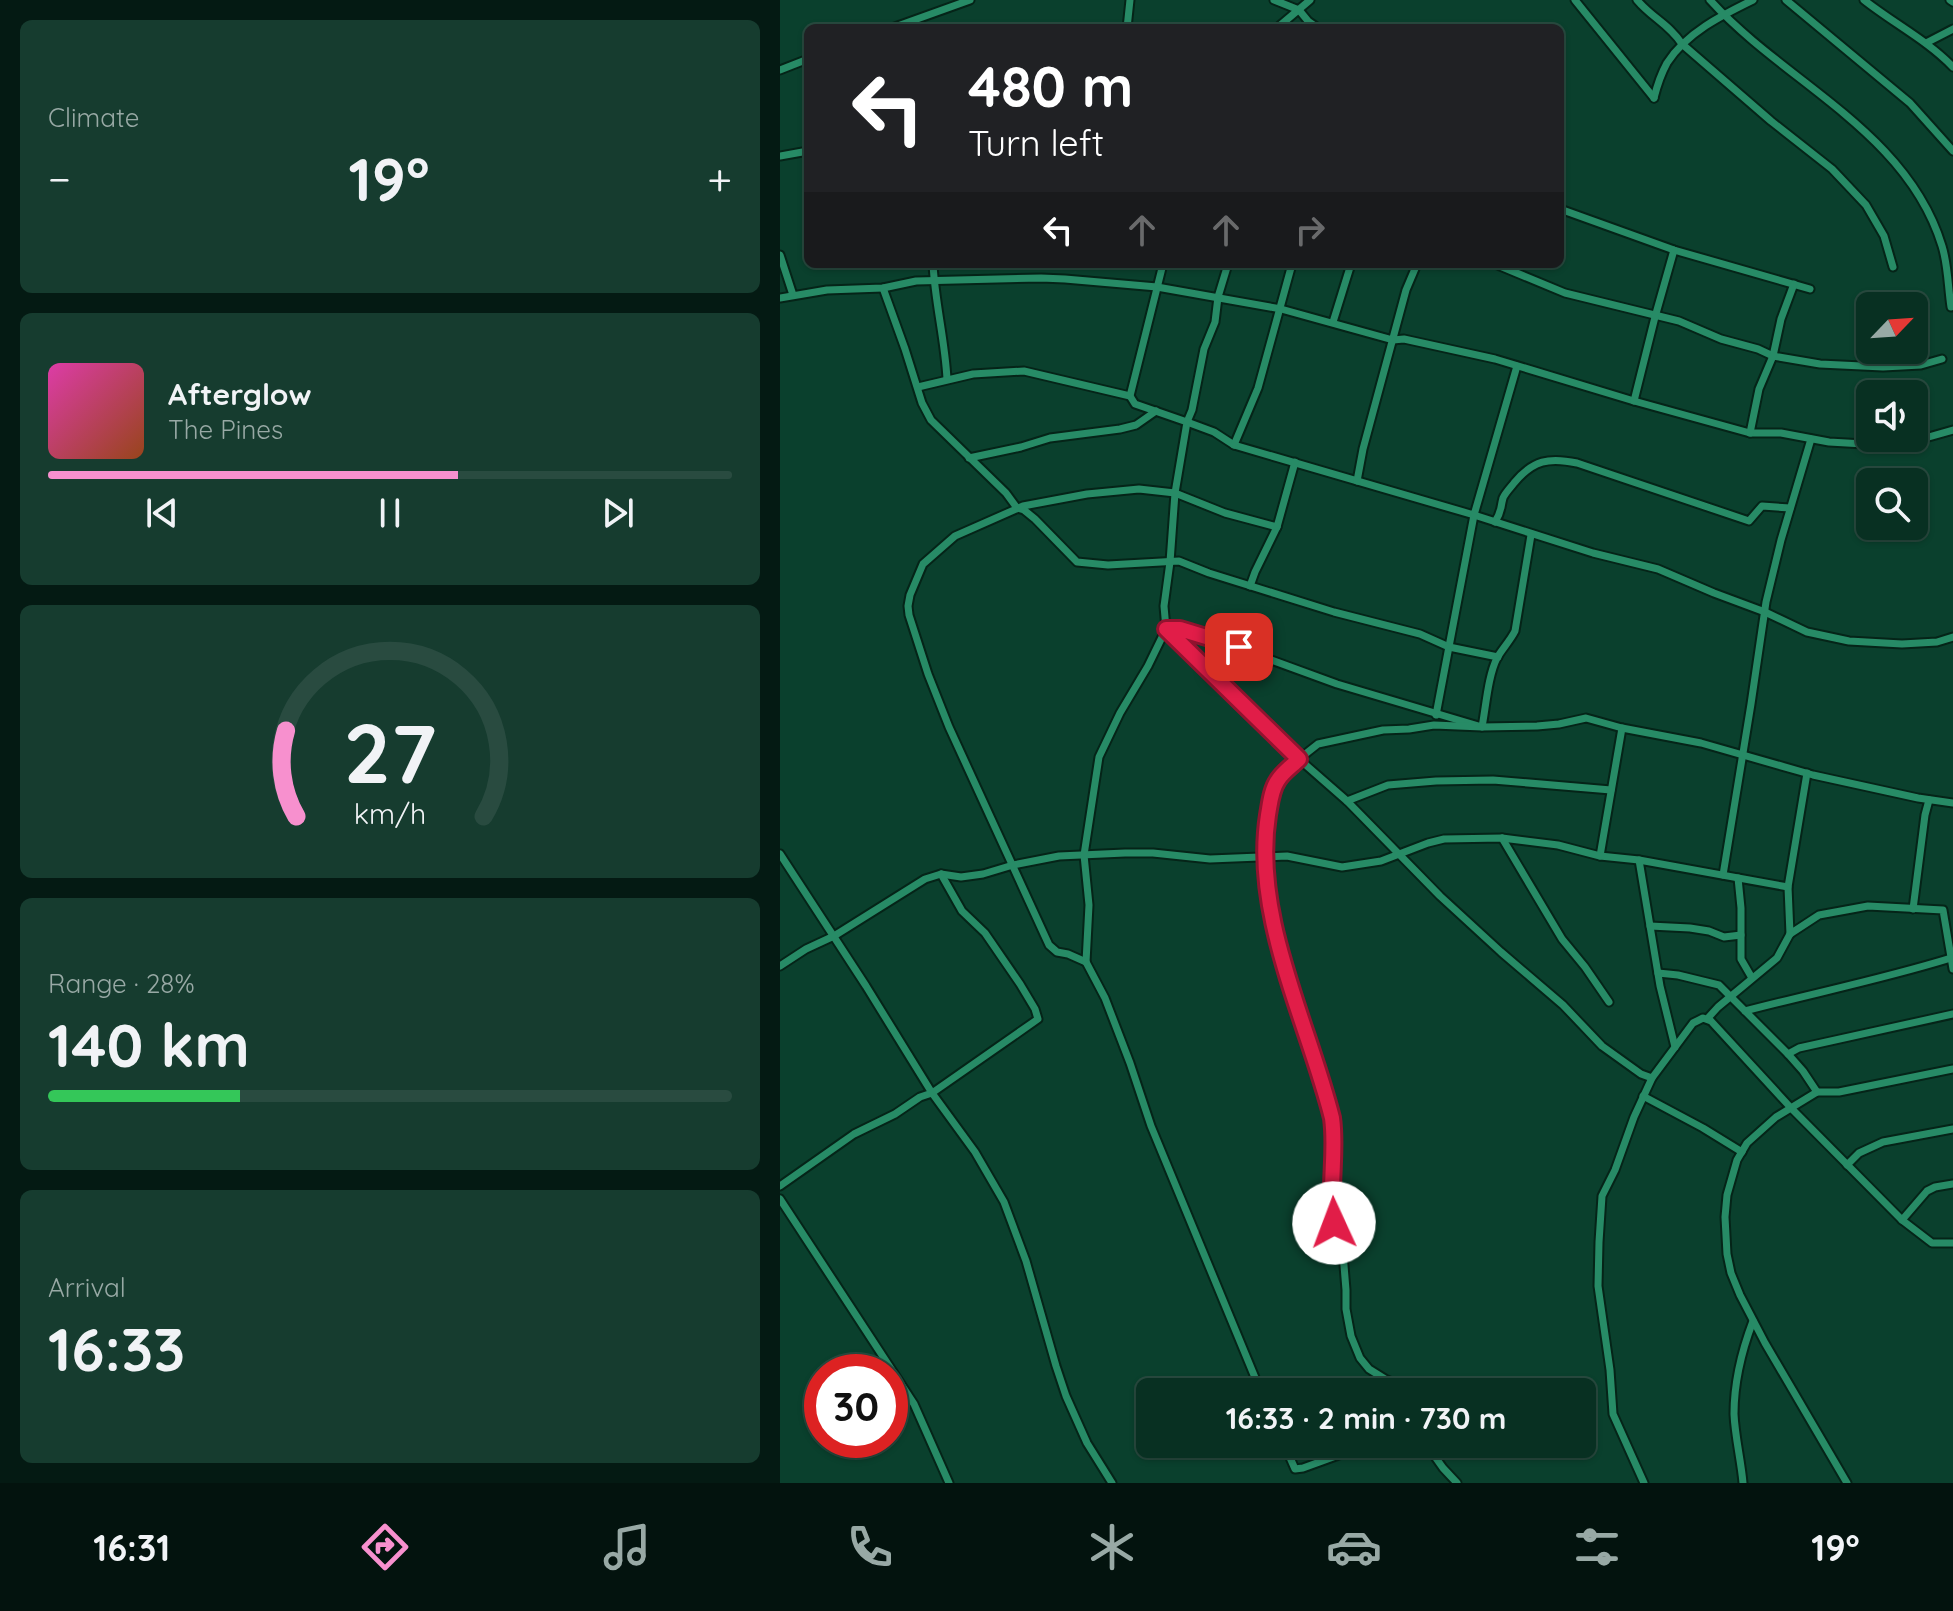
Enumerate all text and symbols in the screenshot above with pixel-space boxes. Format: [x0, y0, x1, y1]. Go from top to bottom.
text: 480 m [968, 51, 1133, 121]
icon: left [836, 56, 940, 160]
text: Climate [48, 101, 139, 134]
text: Turn left [968, 120, 1104, 165]
text: 19° [349, 141, 430, 216]
text: − [48, 151, 71, 206]
text: + [707, 151, 732, 206]
icon: left [1036, 208, 1080, 252]
icon: ahead [1120, 208, 1164, 252]
icon: ahead [1204, 208, 1248, 252]
icon: right [1288, 208, 1332, 252]
north arrow [1856, 292, 1928, 364]
map controls [1856, 292, 1928, 540]
text: Afterglow [168, 375, 311, 413]
button: sound [1856, 380, 1928, 452]
text: The Pines [168, 413, 283, 446]
button: search [1856, 468, 1928, 540]
icon: previous [140, 491, 184, 535]
icon: pause [368, 491, 412, 535]
icon: next [596, 491, 640, 535]
pin [1205, 613, 1273, 681]
icon: arrive [1217, 625, 1261, 669]
text: 27 [343, 700, 437, 804]
text: km/h [354, 796, 426, 832]
text: Range · 28% [48, 967, 195, 1000]
text: 140 km [48, 1007, 250, 1082]
position arrow [1292, 1181, 1376, 1265]
text: Arrival [48, 1271, 126, 1304]
text: 16:33 [48, 1311, 185, 1386]
speed limit sign: 30 [804, 1354, 908, 1458]
text: 16:33 · 2 min · 730 m [1226, 1399, 1506, 1437]
icon: directions [357, 1519, 413, 1575]
icon: music [599, 1519, 655, 1575]
icon: phone [842, 1519, 898, 1575]
icon: climate [1084, 1519, 1140, 1575]
icon: car [1326, 1519, 1382, 1575]
icon: filters [1569, 1519, 1625, 1575]
text: 16:31 [93, 1525, 170, 1570]
text: 19° [1811, 1525, 1860, 1570]

